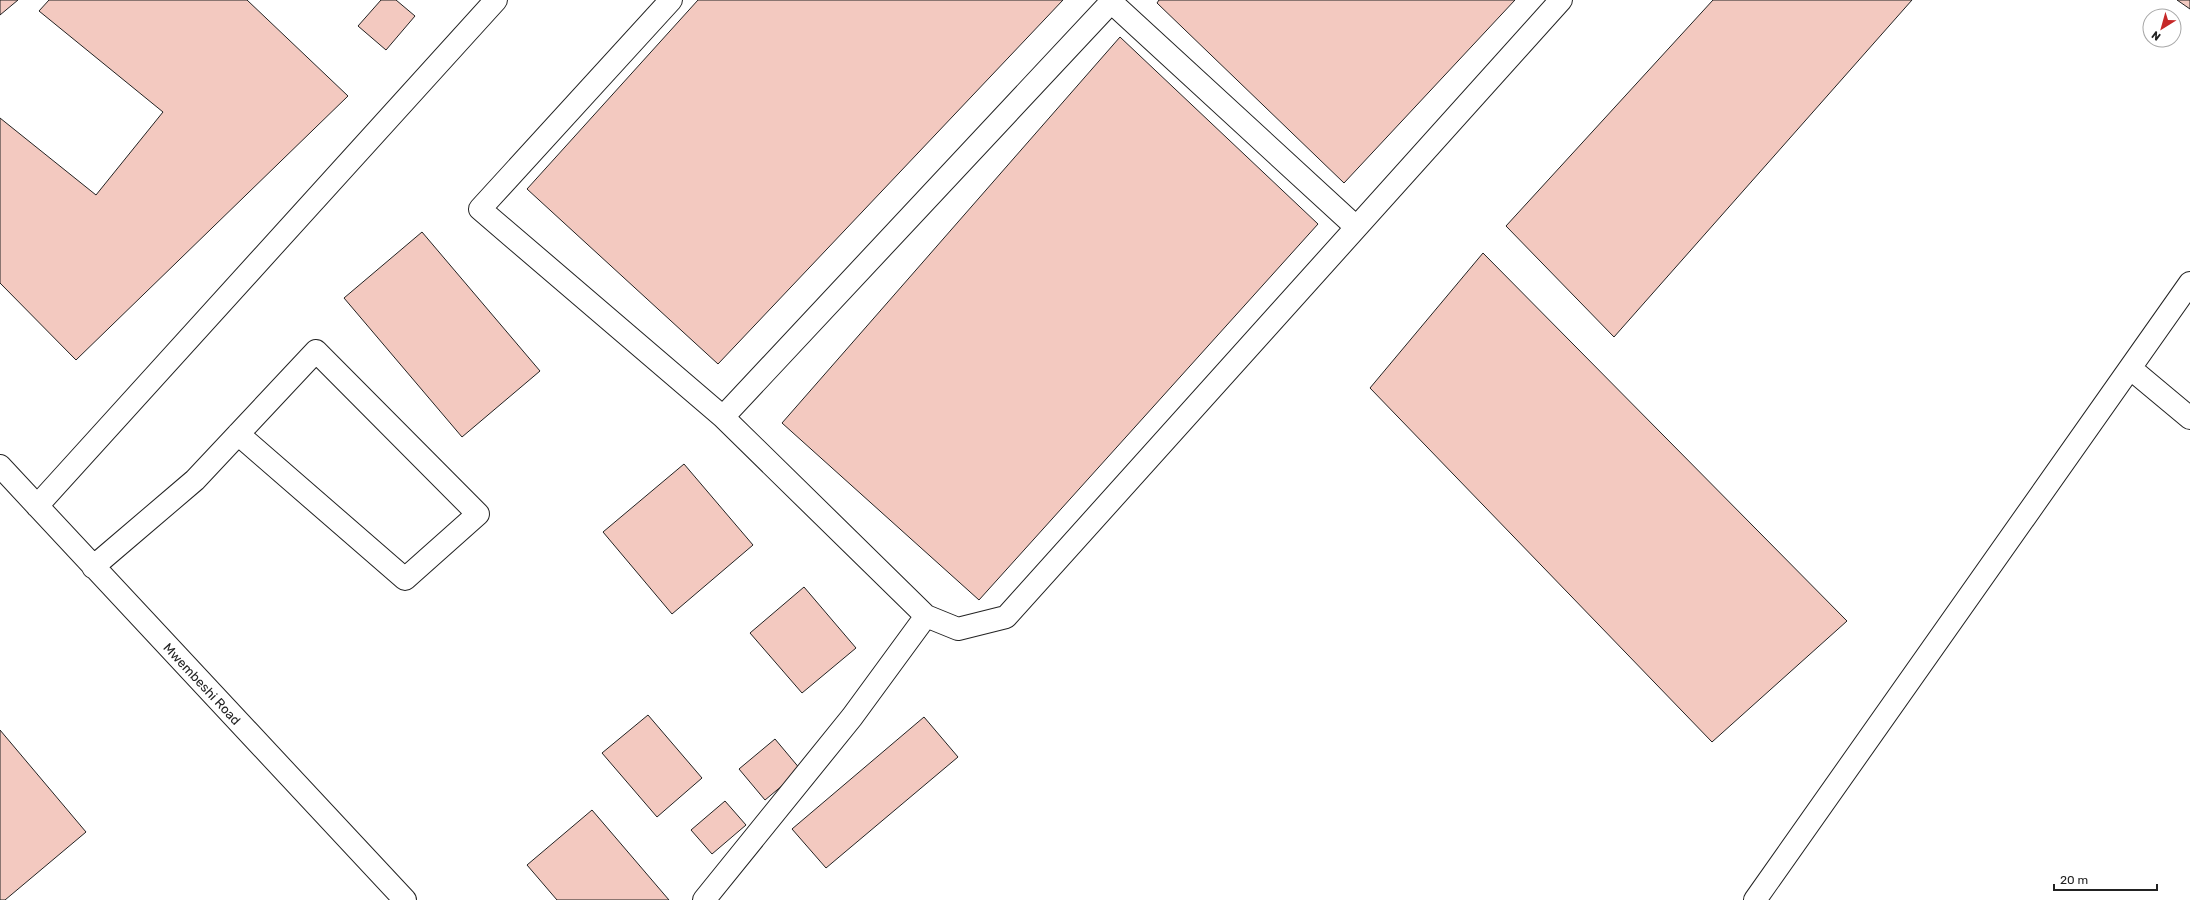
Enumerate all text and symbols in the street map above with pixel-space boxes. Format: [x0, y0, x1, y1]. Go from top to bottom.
north arrow [2142, 8, 2182, 48]
text: N [2149, 28, 2163, 43]
street label: Mwembeshi Road [160, 640, 244, 728]
scale bar [2054, 866, 2157, 892]
text: 20 m [2060, 873, 2088, 887]

